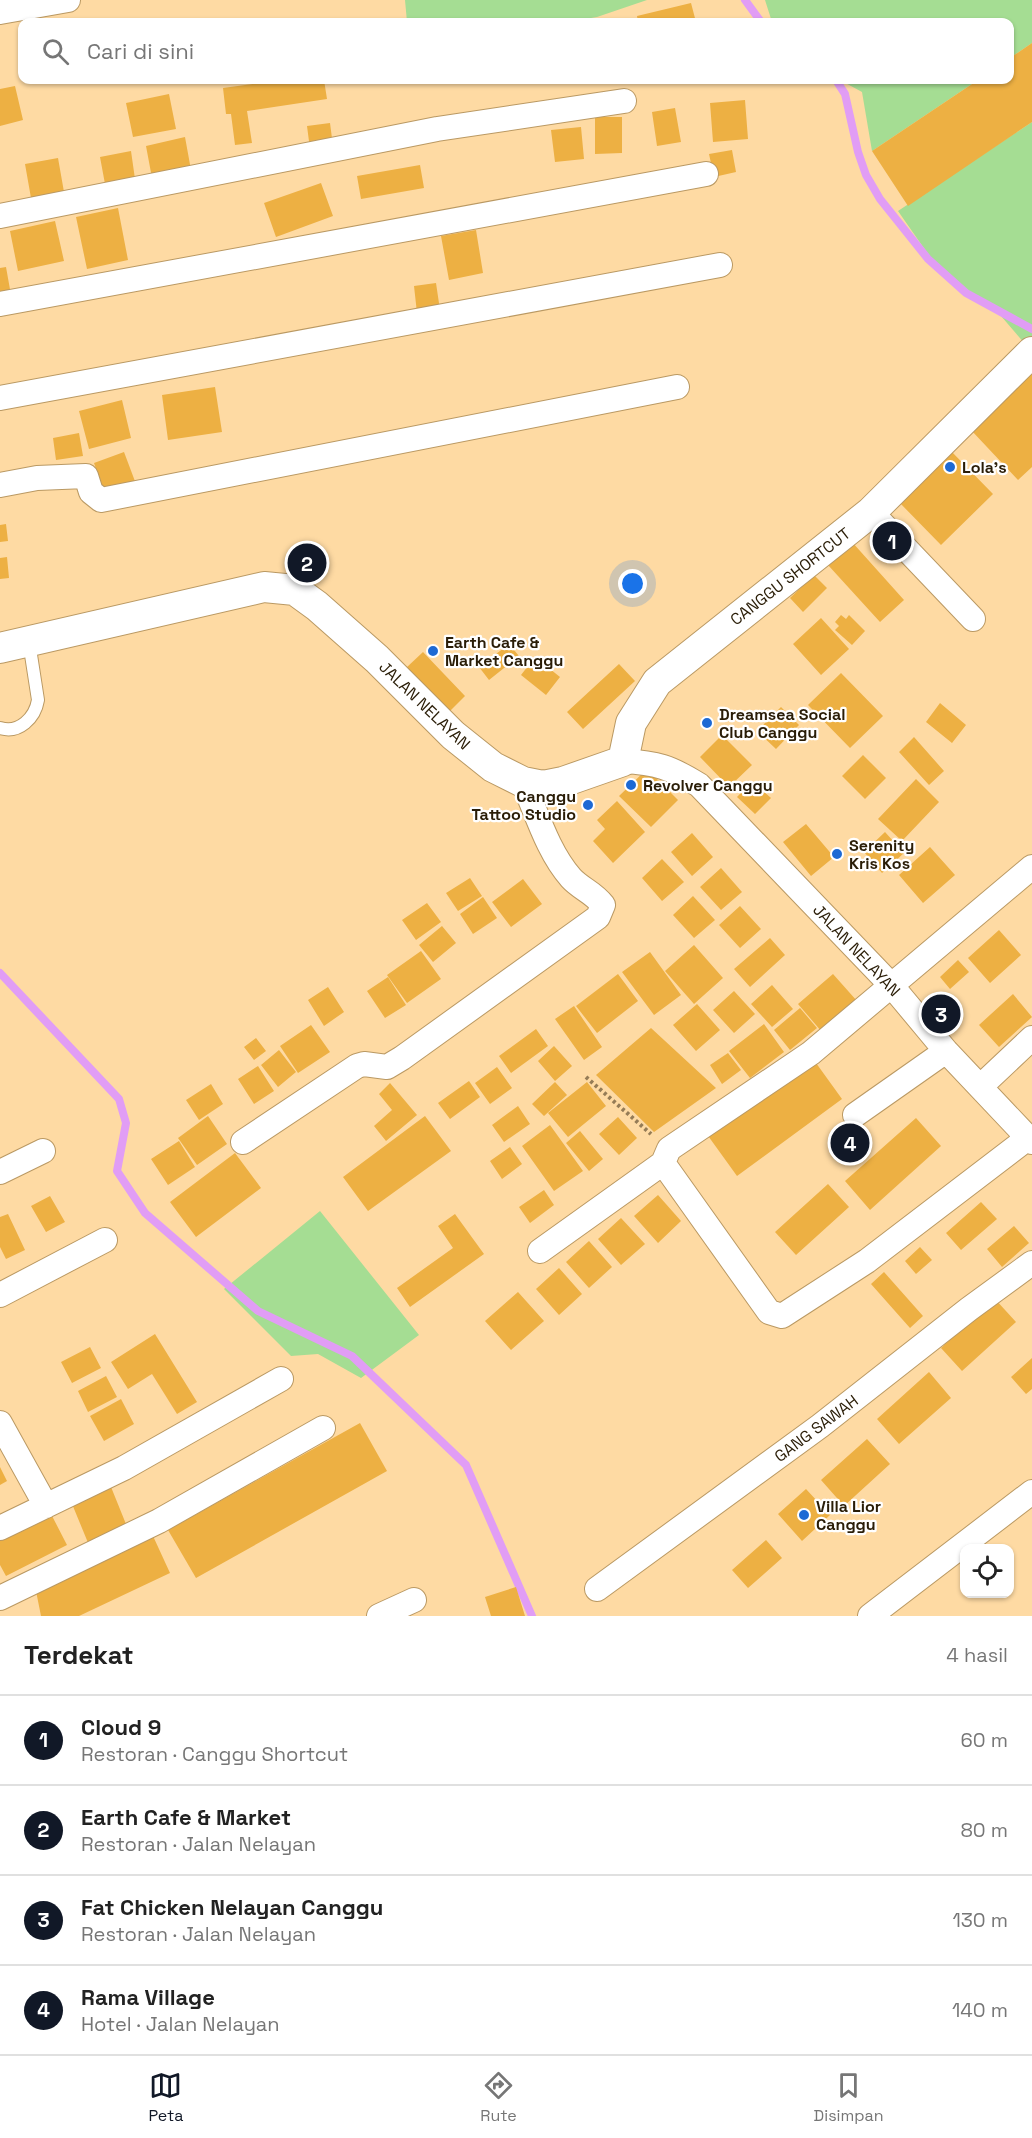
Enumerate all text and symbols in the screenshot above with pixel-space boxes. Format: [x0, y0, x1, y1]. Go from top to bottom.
search box [18, 18, 1014, 84]
icon: search [39, 35, 72, 68]
text: Cari di sini [87, 37, 194, 65]
place label: Lola’s [962, 457, 1007, 478]
marker: Lola’s [943, 460, 957, 474]
pin: 1 [872, 518, 912, 564]
street label: CANGGU SHORTCUT [726, 523, 855, 630]
pin: 2 [288, 540, 326, 586]
your location [618, 569, 647, 598]
place label: Earth Cafe & Market Canggu [445, 632, 563, 671]
marker: Earth Cafe & Market Canggu [426, 644, 440, 658]
street label: JALAN NELAYAN [375, 656, 475, 754]
place label: Dreamsea Social Club Canggu [719, 704, 845, 743]
marker: Dreamsea Social Club Canggu [700, 716, 714, 730]
place label: Revolver Canggu [643, 775, 773, 796]
marker: Revolver Canggu [624, 778, 638, 792]
place label: Canggu Tattoo Studio [471, 786, 576, 825]
marker: Canggu Tattoo Studio [581, 798, 595, 812]
place label: Serenity Kris Kos [849, 835, 914, 874]
marker: Serenity Kris Kos [830, 847, 844, 861]
street label: JALAN NELAYAN [808, 900, 905, 1001]
pin: 3 [922, 992, 960, 1036]
pin: 4 [830, 1120, 870, 1166]
street label: GANG SAWAH [770, 1390, 862, 1467]
place label: Villa Lior Canggu [816, 1496, 881, 1535]
marker: Villa Lior Canggu [797, 1508, 811, 1522]
map controls [960, 1544, 1014, 1598]
button: locate [960, 1544, 1014, 1598]
text: Terdekat [24, 1638, 134, 1672]
text: 4 hasil [946, 1642, 1008, 1668]
text: Cloud 9 [81, 1713, 161, 1741]
text: 1 [39, 1727, 48, 1753]
text: 60 m [961, 1727, 1008, 1753]
text: Restoran · Canggu Shortcut [81, 1741, 348, 1767]
text: Earth Cafe & Market [81, 1803, 291, 1831]
text: 2 [38, 1817, 49, 1843]
text: 80 m [960, 1817, 1008, 1843]
text: Restoran · Jalan Nelayan [81, 1831, 316, 1857]
text: Fat Chicken Nelayan Canggu [81, 1893, 383, 1921]
text: 3 [37, 1907, 50, 1933]
text: 130 m [952, 1907, 1008, 1933]
text: Restoran · Jalan Nelayan [81, 1921, 316, 1947]
text: Rama Village [81, 1983, 215, 2011]
text: 4 [37, 1997, 50, 2023]
text: 140 m [952, 1997, 1008, 2023]
text: Hotel · Jalan Nelayan [81, 2011, 280, 2037]
tab: Peta [148, 2069, 183, 2126]
tab: Rute [480, 2069, 517, 2126]
tab: Disimpan [814, 2069, 884, 2126]

